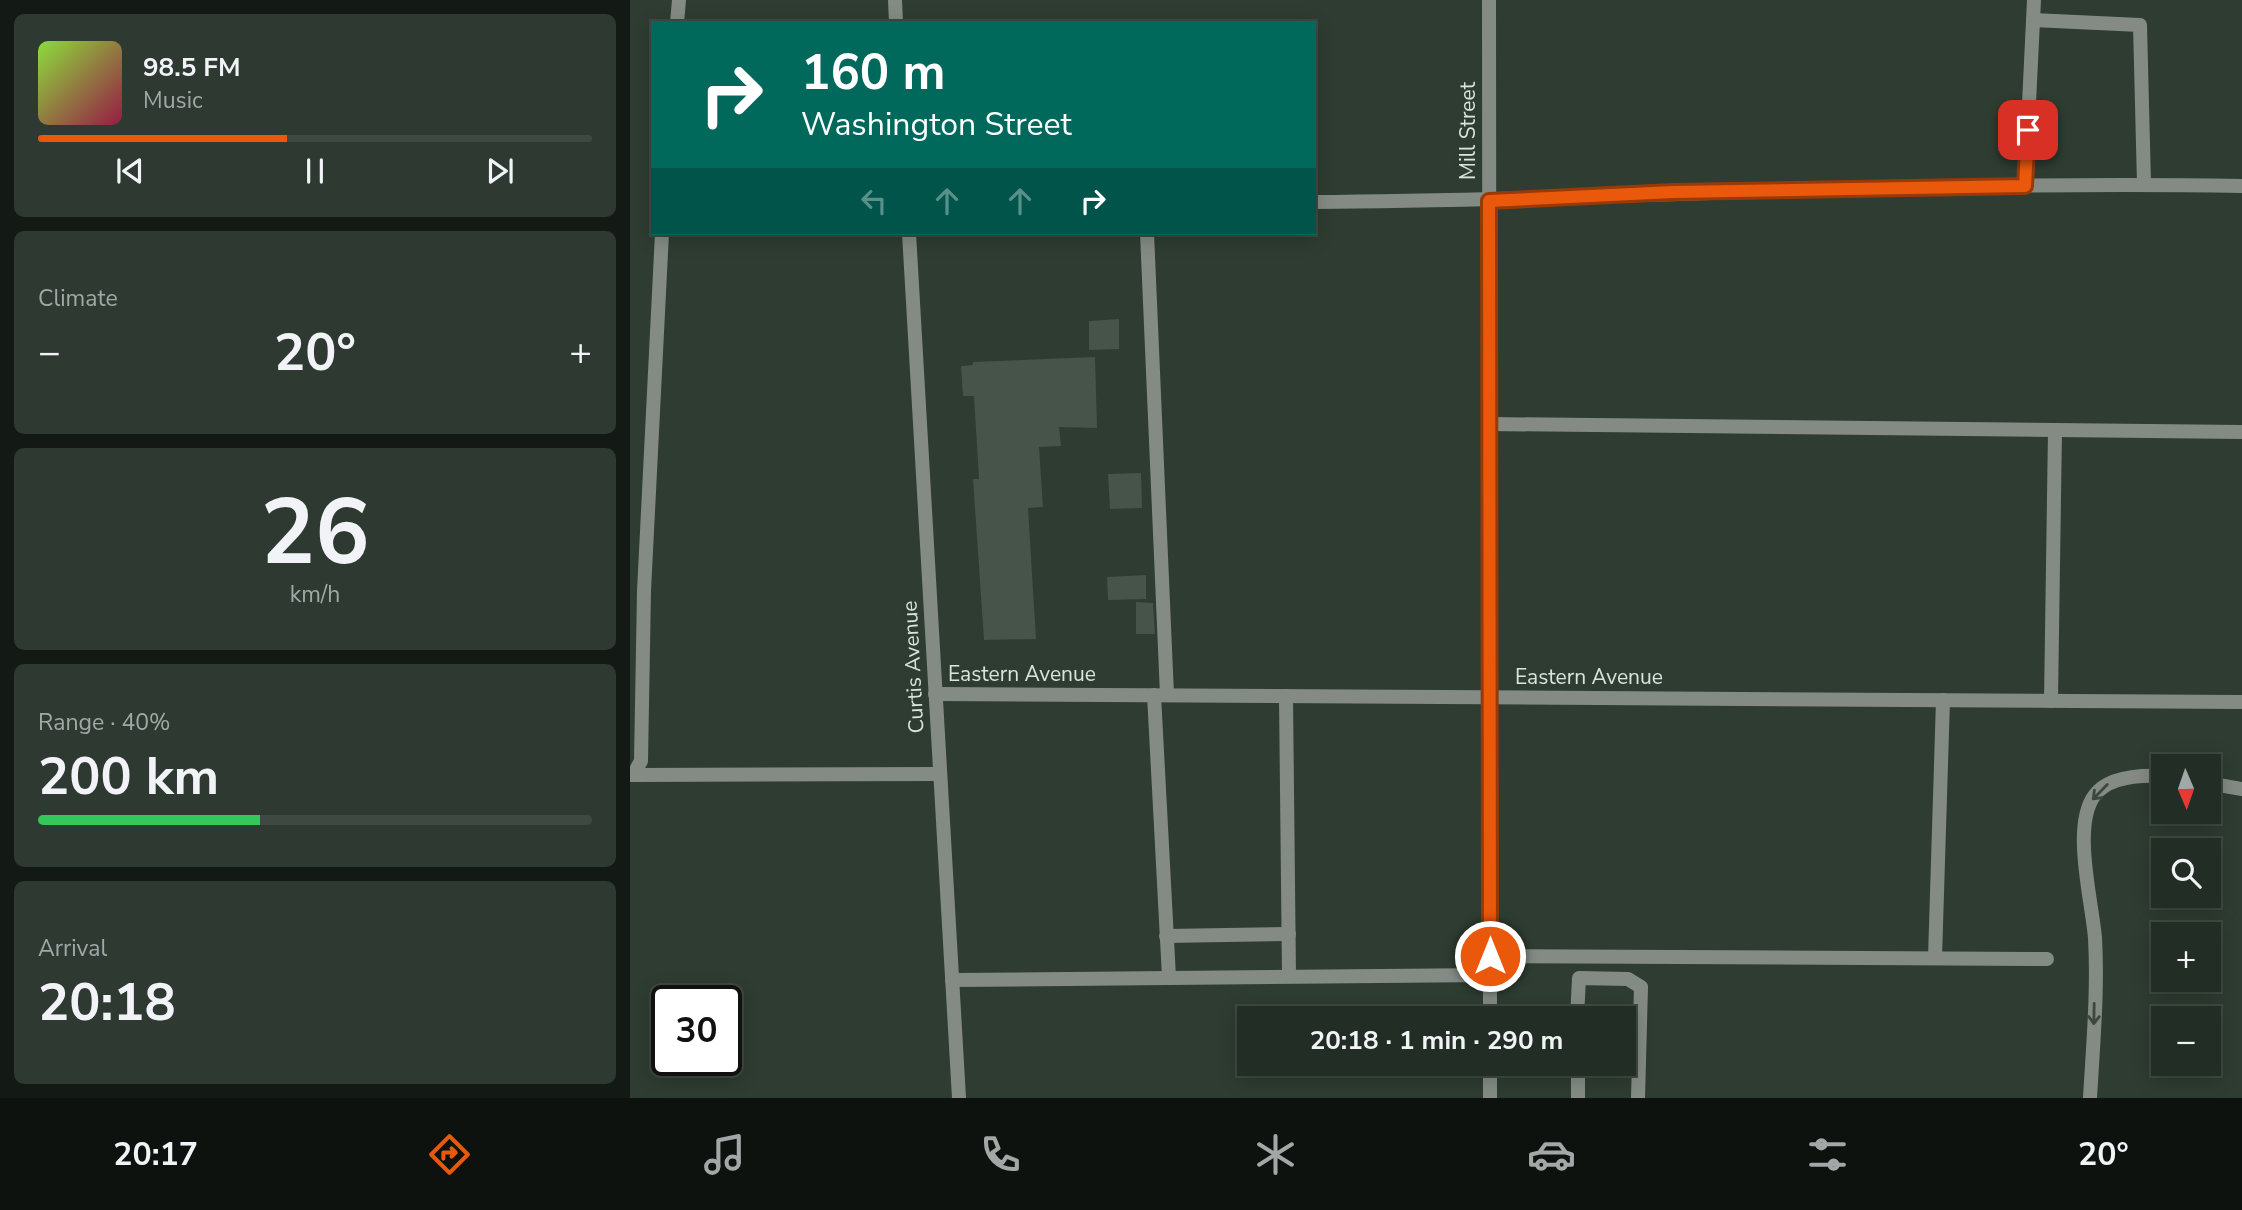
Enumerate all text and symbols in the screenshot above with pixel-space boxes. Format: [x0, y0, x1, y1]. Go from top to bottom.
text: 160 m [801, 39, 945, 106]
icon: right [686, 49, 777, 140]
text: 98.5 FM [143, 50, 240, 85]
street label: Mill Street [1454, 81, 1482, 180]
text: Music [143, 85, 203, 116]
pin [1998, 100, 2058, 160]
text: Washington Street [801, 103, 1072, 146]
icon: arrive [2009, 111, 2047, 149]
icon: previous [111, 152, 149, 190]
icon: pause [296, 152, 334, 190]
icon: next [481, 152, 519, 190]
icon: left [855, 182, 893, 220]
icon: ahead [928, 182, 966, 220]
icon: ahead [1001, 182, 1039, 220]
icon: right [1074, 182, 1112, 220]
text: Climate [38, 283, 118, 314]
text: 20° [274, 317, 356, 388]
text: − [38, 327, 61, 378]
text: + [569, 327, 592, 378]
text: 26 [260, 471, 370, 595]
text: km/h [290, 579, 340, 610]
street label: Curtis Avenue [896, 600, 930, 734]
street label: Eastern Avenue [948, 660, 1096, 688]
street label: Eastern Avenue [1515, 663, 1663, 691]
text: Range · 40% [38, 707, 170, 738]
text: 200 km [38, 741, 219, 812]
north arrow [2151, 754, 2221, 824]
map controls [2151, 754, 2221, 1076]
one-way arrow [2092, 783, 2109, 801]
button: search [2151, 838, 2221, 908]
position arrow [1453, 919, 1527, 993]
button: + [2151, 922, 2221, 992]
text: Arrival [38, 933, 107, 964]
text: 20:18 [38, 967, 176, 1038]
speed limit sign: 30 [651, 985, 742, 1076]
one-way arrow [2088, 1003, 2101, 1026]
button: − [2151, 1006, 2221, 1076]
text: 20:18 · 1 min · 290 m [1310, 1023, 1563, 1058]
icon: directions [425, 1130, 474, 1179]
icon: music [700, 1130, 749, 1179]
icon: phone [976, 1130, 1025, 1179]
icon: climate [1251, 1130, 1300, 1179]
icon: car [1527, 1130, 1576, 1179]
icon: filters [1803, 1130, 1852, 1179]
text: 20:17 [113, 1133, 198, 1176]
text: 20° [2078, 1133, 2129, 1176]

